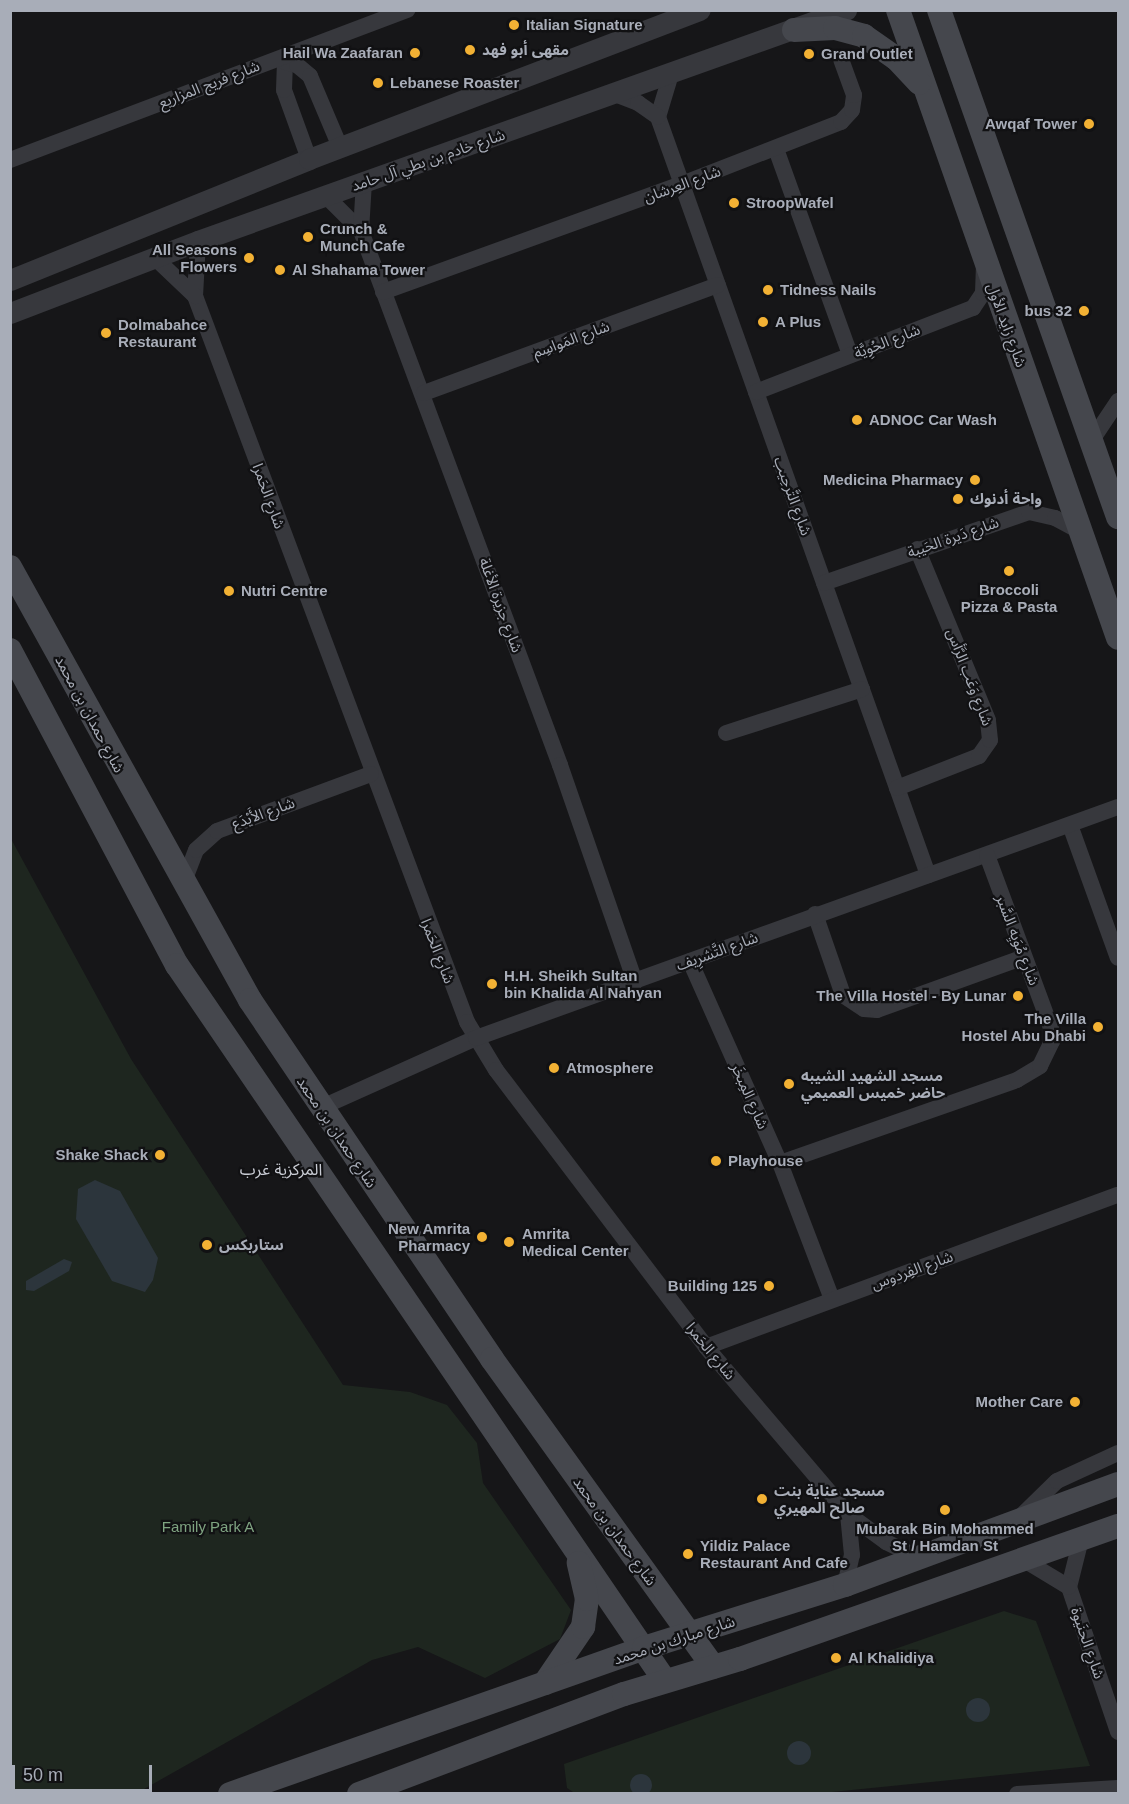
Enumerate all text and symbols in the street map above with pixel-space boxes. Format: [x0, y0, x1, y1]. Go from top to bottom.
place label: Italian Signature [526, 16, 643, 34]
marker: Italian Signature [507, 18, 521, 32]
place label: مقهى أبو فهد [482, 41, 569, 59]
marker: مقهى أبو فهد [463, 43, 477, 57]
place label: Hail Wa Zaafaran [283, 44, 403, 62]
place label: Grand Outlet [821, 45, 913, 63]
marker: Hail Wa Zaafaran [408, 46, 422, 60]
marker: Grand Outlet [802, 47, 816, 61]
street label: شارع فريج المزاريع [156, 56, 262, 112]
place label: Lebanese Roaster [390, 74, 519, 92]
marker: Lebanese Roaster [371, 76, 385, 90]
place label: Awqaf Tower [985, 115, 1077, 133]
marker: Awqaf Tower [1082, 117, 1096, 131]
street label: شارع خادم بن بطي آل حامد [349, 125, 507, 195]
street label: شارع العِرشان [641, 162, 723, 206]
place label: StroopWafel [746, 194, 834, 212]
marker: StroopWafel [727, 196, 741, 210]
place label: Crunch & Munch Cafe [320, 219, 405, 254]
marker: Crunch & Munch Cafe [301, 230, 315, 244]
place label: All Seasons Flowers [152, 240, 237, 275]
marker: All Seasons Flowers [242, 251, 256, 265]
place label: Al Shahama Tower [292, 261, 425, 279]
marker: Al Shahama Tower [273, 263, 287, 277]
street label: شارع زايد الأول [983, 280, 1031, 370]
place label: Tidness Nails [780, 281, 876, 299]
marker: Tidness Nails [761, 283, 775, 297]
place label: bus 32 [1024, 302, 1072, 320]
marker: bus 32 [1077, 304, 1091, 318]
place label: A Plus [775, 313, 822, 331]
place label: Dolmabahce Restaurant [118, 315, 207, 350]
marker: A Plus [756, 315, 770, 329]
street label: شارع المَواسِم [530, 317, 612, 361]
street label: شارع الحُوِيَّة [851, 320, 923, 362]
marker: Dolmabahce Restaurant [99, 326, 113, 340]
place label: ADNOC Car Wash [869, 411, 997, 429]
marker: ADNOC Car Wash [850, 413, 864, 427]
street label: شارع التَّرحِيب [770, 454, 816, 538]
street label: شارع الحَمرا [249, 461, 289, 531]
place label: Medicina Pharmacy [823, 471, 963, 489]
marker: Medicina Pharmacy [968, 473, 982, 487]
place label: واحة أدنوك [970, 490, 1042, 508]
marker: واحة أدنوك [951, 492, 965, 506]
street label: شارع دَيرة الحَيبة [905, 513, 1001, 561]
street label: شارع جزيرة الأغلة [476, 555, 526, 655]
marker: Broccoli Pizza & Pasta [1002, 564, 1016, 578]
place label: Broccoli Pizza & Pasta [961, 580, 1057, 615]
place label: Nutri Centre [241, 582, 328, 600]
marker: Nutri Centre [222, 584, 236, 598]
street label: شارع وَعَب الرَّأس [943, 626, 997, 728]
street label: شارع حمدان بن محمد [52, 652, 128, 776]
street label: شارع الأَيْدَع [229, 793, 297, 833]
street label: شارع مُوَيِه السَّبر [992, 892, 1044, 988]
street label: شارع الحَمرا [417, 916, 459, 986]
street label: شارع التَّشرِيف [674, 928, 760, 974]
place label: H.H. Sheikh Sultan bin Khalida Al Nahyan [504, 966, 662, 1001]
marker: H.H. Sheikh Sultan bin Khalida Al Nahyan [485, 977, 499, 991]
place label: The Villa Hostel - By Lunar [816, 987, 1006, 1005]
marker: The Villa Hostel - By Lunar [1011, 989, 1025, 1003]
place label: The Villa Hostel Abu Dhabi [961, 1009, 1086, 1044]
marker: The Villa Hostel Abu Dhabi [1091, 1020, 1105, 1034]
place label: Atmosphere [566, 1059, 654, 1077]
street label: شارع المِبخَر [728, 1060, 772, 1132]
marker: Atmosphere [547, 1061, 561, 1075]
place label: مسجد الشهيد الشيبه حاضر خميس العميمي [801, 1066, 945, 1101]
street label: شارع حمدان بن محمد [293, 1073, 381, 1191]
marker: مسجد الشهيد الشيبه حاضر خميس العميمي [782, 1077, 796, 1091]
place label: Shake Shack [55, 1146, 148, 1164]
marker: Shake Shack [153, 1148, 167, 1162]
place label: Playhouse [728, 1152, 803, 1170]
marker: Playhouse [709, 1154, 723, 1168]
district label: المركزية غرب [240, 1160, 322, 1180]
place label: New Amrita Pharmacy [387, 1219, 470, 1254]
place label: Amrita Medical Center [522, 1224, 629, 1259]
marker: New Amrita Pharmacy [475, 1230, 489, 1244]
marker: Amrita Medical Center [500, 1233, 518, 1251]
place label: ستاربكس [219, 1236, 284, 1254]
marker: ستاربكس [200, 1238, 214, 1252]
street label: شارع الفِردوس [869, 1247, 955, 1293]
place label: Building 125 [668, 1277, 757, 1295]
marker: Building 125 [762, 1279, 776, 1293]
street label: شارع الحَمرا [683, 1319, 739, 1383]
place label: Mother Care [975, 1393, 1063, 1411]
marker: Mother Care [1068, 1395, 1082, 1409]
street label: شارع حمدان بن محمد [569, 1473, 661, 1589]
place label: مسجد عناية بنت صالح المهيري [774, 1481, 885, 1516]
marker: مسجد عناية بنت صالح المهيري [755, 1492, 769, 1506]
marker: Mubarak Bin Mohammed St / Hamdan St [938, 1503, 952, 1517]
park label: Family Park A [161, 1518, 255, 1536]
place label: Mubarak Bin Mohammed St / Hamdan St [856, 1519, 1034, 1554]
place label: Yildiz Palace Restaurant And Cafe [700, 1536, 848, 1571]
marker: Yildiz Palace Restaurant And Cafe [681, 1547, 695, 1561]
street label: شارع الحنَيوة [1067, 1605, 1109, 1681]
street label: شارع مبارك بن محمد [611, 1612, 737, 1668]
place label: Al Khalidiya [848, 1649, 934, 1667]
marker: Al Khalidiya [829, 1651, 843, 1665]
scale bar [15, 1753, 154, 1791]
text: 50 m [23, 1765, 63, 1785]

